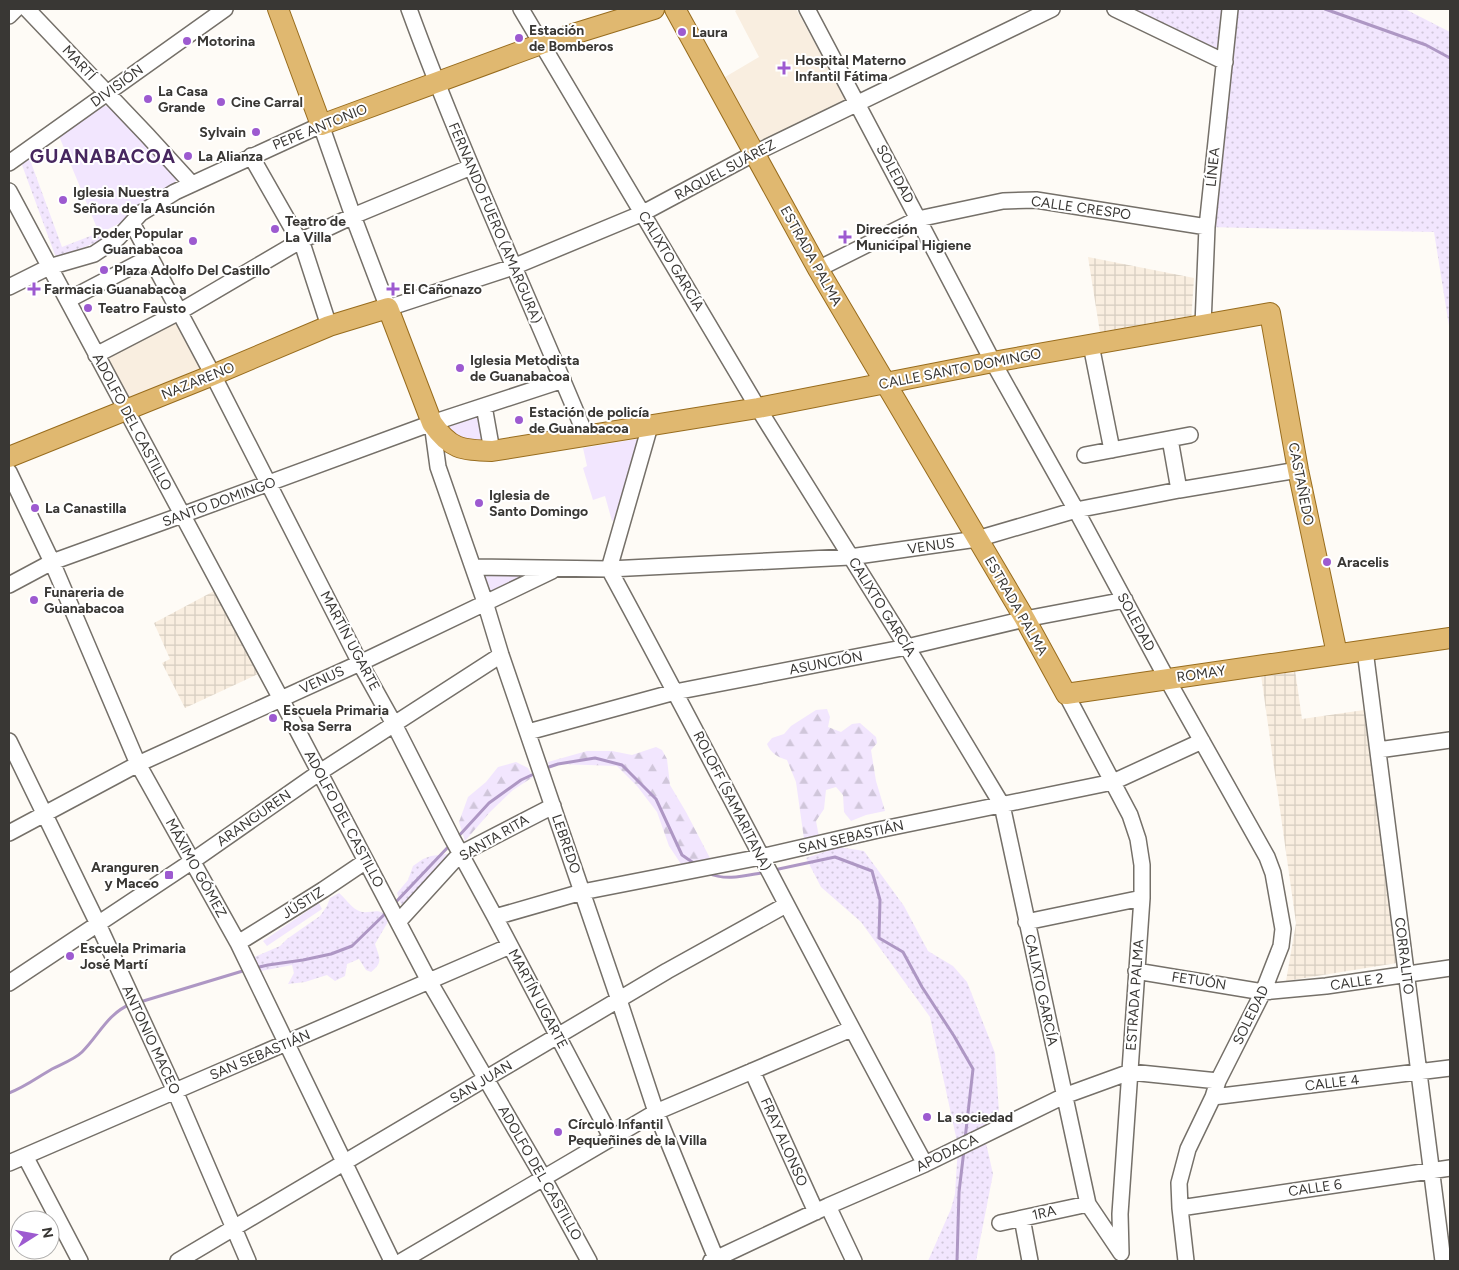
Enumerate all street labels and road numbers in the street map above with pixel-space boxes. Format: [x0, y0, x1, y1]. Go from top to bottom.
street label: MARTÍ [59, 42, 100, 85]
street label: DIVISIÓN [87, 61, 147, 111]
street label: PEPE ANTONIO [270, 100, 370, 154]
street label: FERNANDO FUERO (AMARGURA) [445, 120, 545, 326]
street label: RAQUEL SUÁREZ [672, 136, 779, 204]
street label: SOLEDAD [873, 142, 917, 206]
street label: LÍNEA [1202, 146, 1224, 188]
street label: CALLE CRESPO [1030, 193, 1132, 223]
street label: ESTRADA PALMA [777, 203, 846, 309]
street label: CALIXTO GARCÍA [634, 208, 708, 314]
street label: CALLE SANTO DOMINGO [877, 345, 1043, 393]
street label: ADOLFO DEL CASTILLO [89, 351, 175, 494]
street label: NAZARENO [159, 359, 237, 403]
street label: CASTAÑEDO [1285, 441, 1317, 527]
street label: SANTO DOMINGO [160, 474, 278, 530]
street label: VENUS [906, 534, 956, 558]
street label: ESTRADA PALMA [981, 553, 1052, 659]
street label: CALIXTO GARCÍA [845, 554, 920, 660]
street label: MARTÍN UGARTE [317, 588, 383, 694]
street label: SOLEDAD [1114, 590, 1158, 654]
street label: ASUNCIÓN [788, 648, 864, 678]
street label: VENUS [297, 662, 347, 698]
street label: ROMAY [1175, 662, 1227, 686]
street label: ROLOFF (SAMARITANA) [689, 728, 775, 874]
street label: ADOLFO DEL CASTILLO [301, 748, 387, 891]
street label: ARANGUREN [213, 786, 295, 850]
street label: SANTA RITA [456, 811, 532, 865]
street label: LEBREDO [548, 812, 584, 876]
street label: MÁXIMO GÓMEZ [162, 816, 230, 920]
street label: SAN SEBASTIÁN [797, 817, 905, 857]
street label: JÚSTIZ [279, 884, 327, 922]
street label: CORRALITO [1391, 916, 1417, 996]
street label: CALIXTO GARCÍA [1021, 933, 1061, 1048]
street label: ESTRADA PALMA [1123, 938, 1147, 1051]
street label: MARTÍN UGARTE [505, 946, 571, 1052]
street label: FETUÓN [1170, 968, 1228, 994]
street label: CALLE 2 [1329, 970, 1385, 994]
street label: ANTONIO MACEO [118, 983, 184, 1097]
street label: SOLEDAD [1229, 983, 1273, 1047]
street label: SAN SEBASTIÁN [207, 1026, 313, 1084]
street label: SAN JUAN [447, 1057, 515, 1107]
street label: CALLE 4 [1304, 1071, 1360, 1095]
street label: FRAY ALONSO [757, 1095, 811, 1189]
street label: ADOLFO DEL CASTILLO [494, 1103, 586, 1243]
street label: APODACA [913, 1130, 981, 1175]
street label: CALLE 6 [1287, 1176, 1343, 1200]
street label: 1RA [1030, 1202, 1058, 1224]

